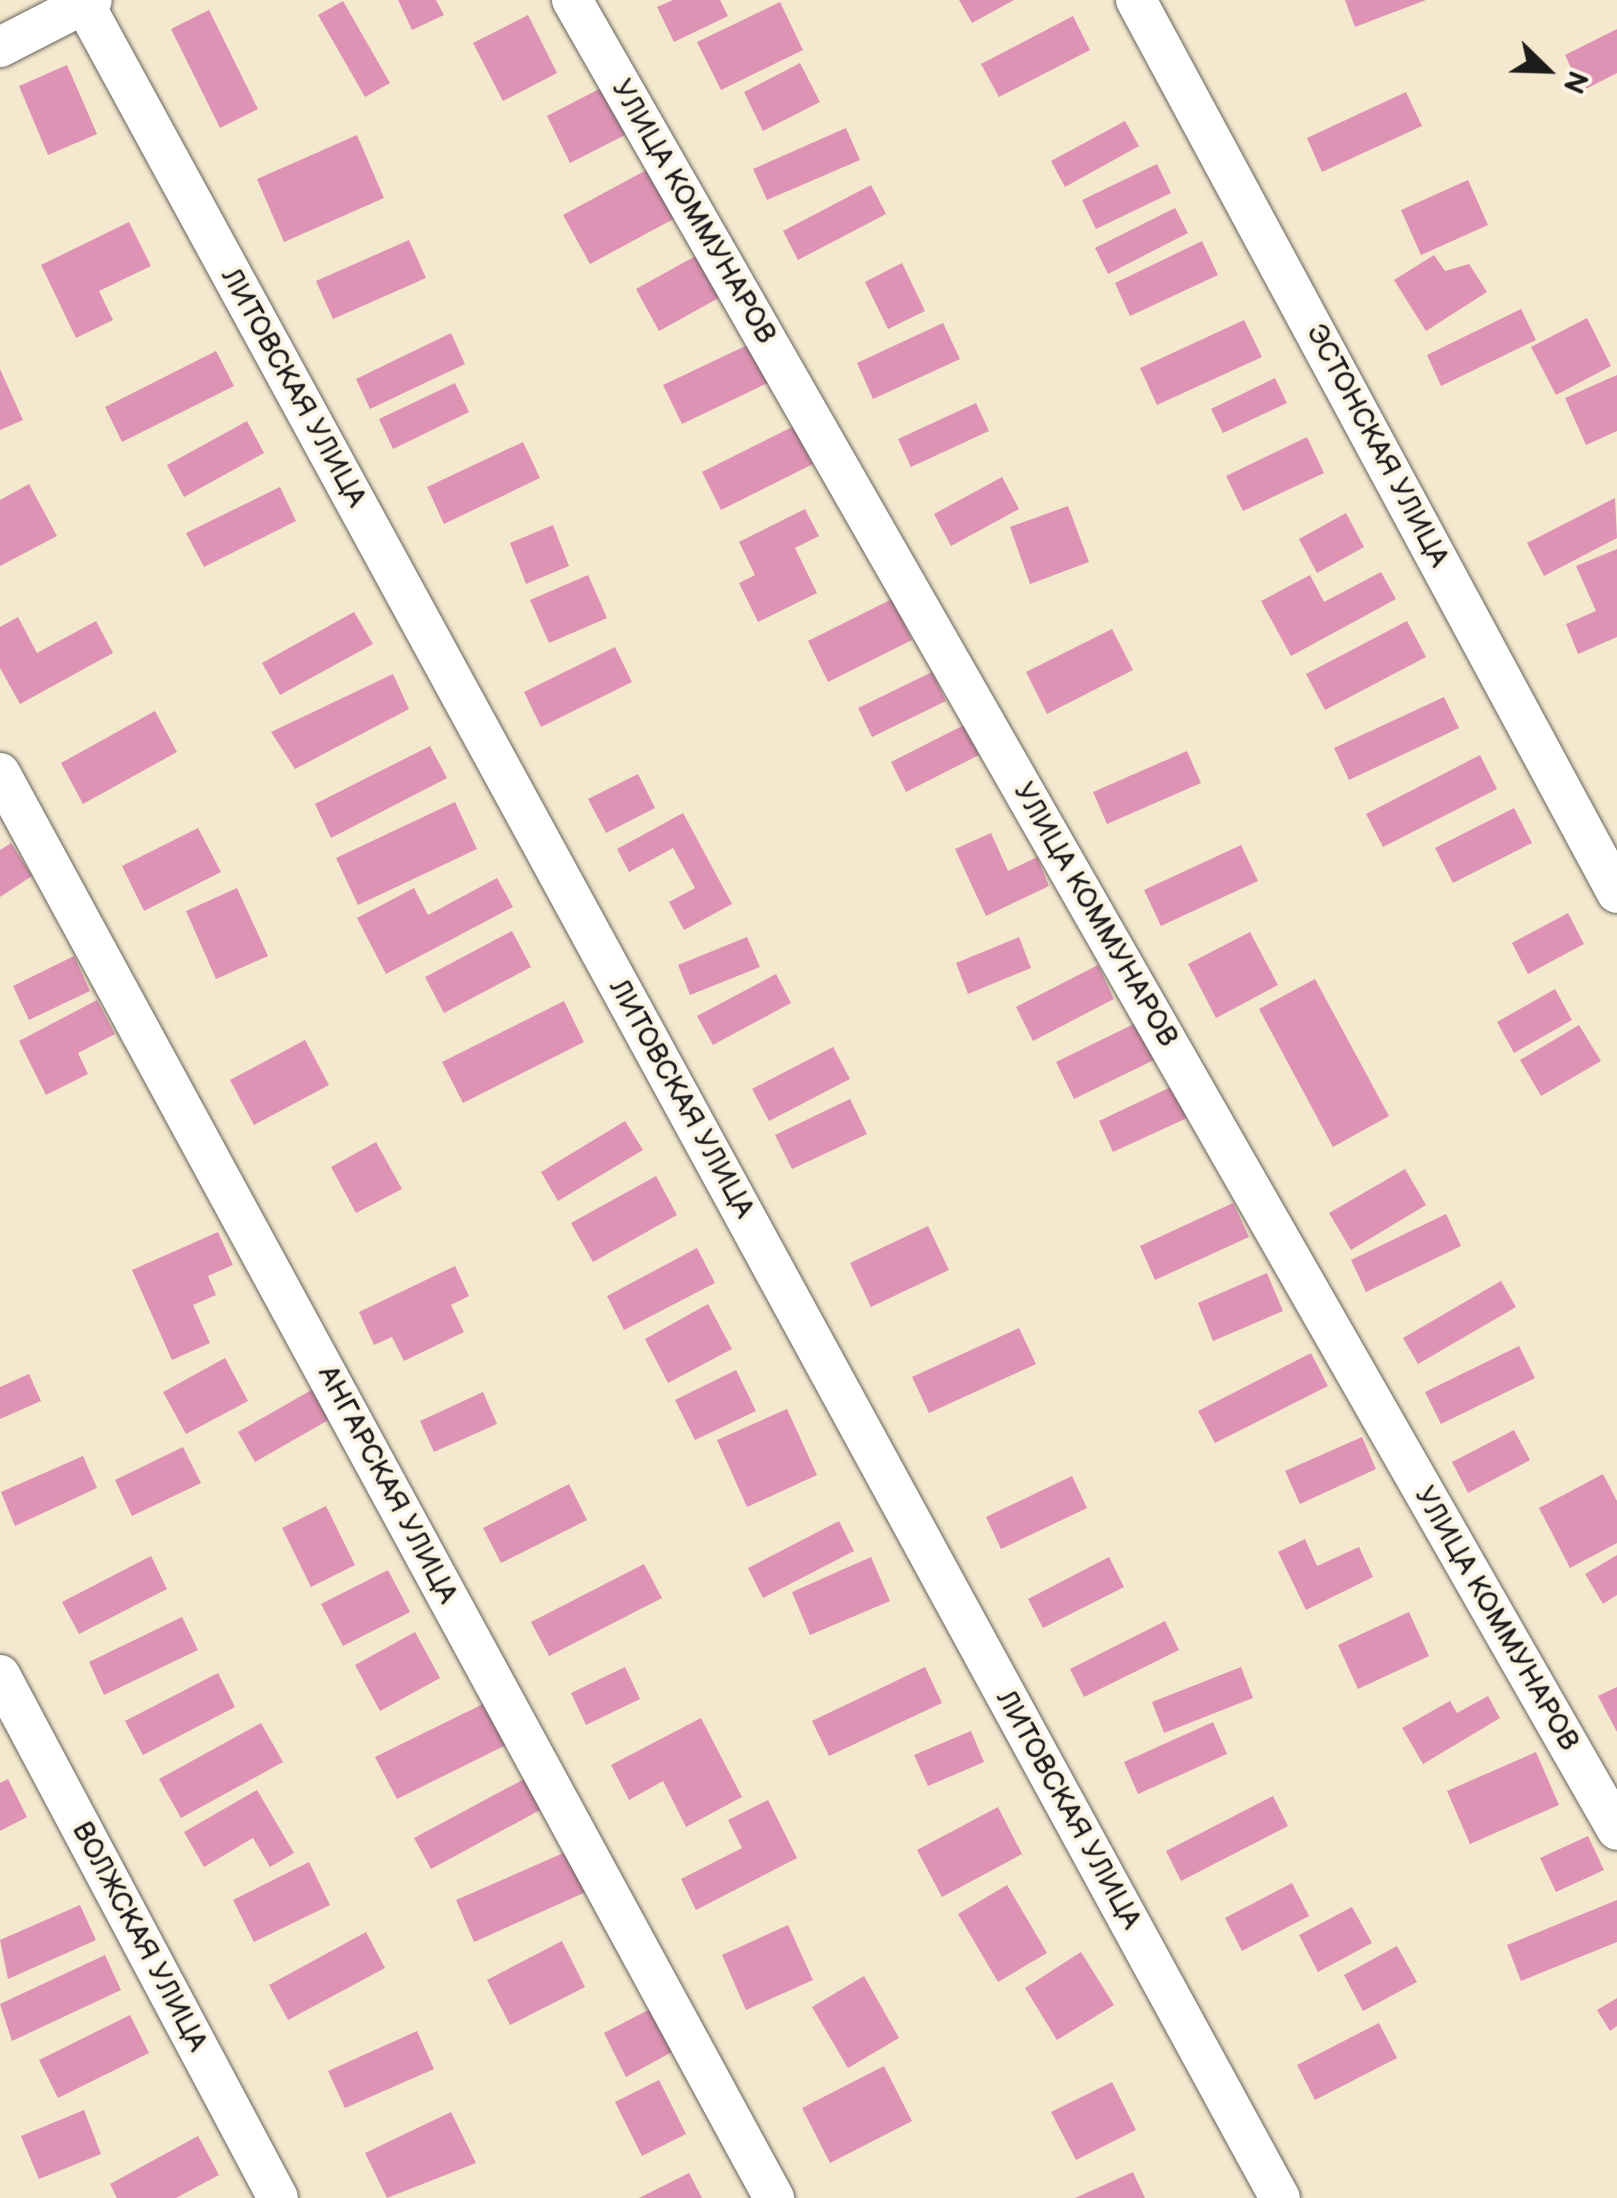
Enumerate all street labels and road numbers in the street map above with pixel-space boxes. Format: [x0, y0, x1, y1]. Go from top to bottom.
street label: УЛИЦА КОММУНАРОВ [604, 74, 782, 350]
street label: ЛИТОВСКАЯ УЛИЦА [213, 263, 373, 513]
street label: ЭСТОНСКАЯ УЛИЦА [1299, 319, 1455, 573]
street label: УЛИЦА КОММУНАРОВ [1006, 777, 1184, 1053]
street label: ЛИТОВСКАЯ УЛИЦА [601, 974, 761, 1224]
street label: АНГАРСКАЯ УЛИЦА [310, 1360, 464, 1610]
street label: УЛИЦА КОММУНАРОВ [1407, 1481, 1585, 1757]
street label: ЛИТОВСКАЯ УЛИЦА [988, 1685, 1148, 1935]
street label: ВОЛЖСКАЯ УЛИЦА [64, 1817, 214, 2057]

